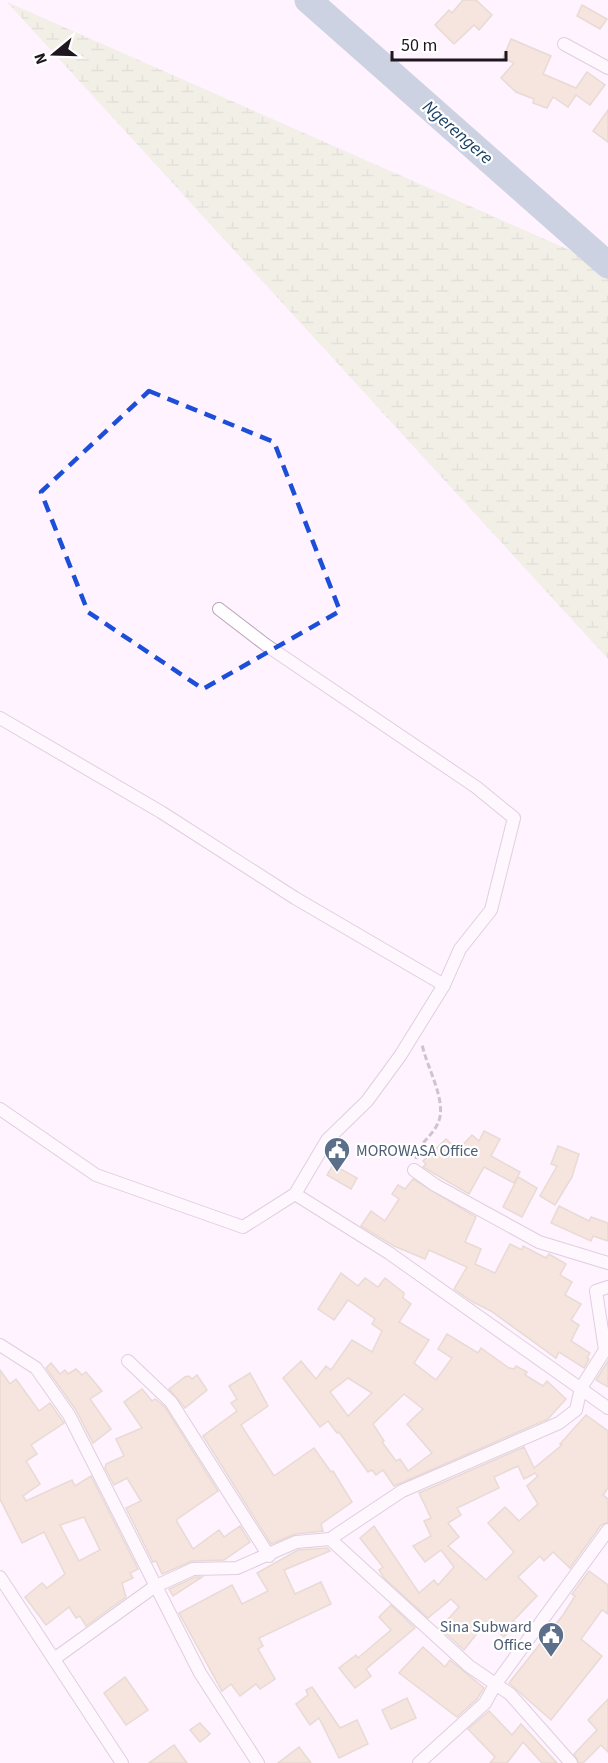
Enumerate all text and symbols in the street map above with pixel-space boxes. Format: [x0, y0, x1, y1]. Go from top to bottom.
north arrow [24, 24, 84, 84]
scale bar [392, 24, 506, 62]
text: 50 m [401, 33, 437, 58]
text: N [29, 50, 53, 67]
water label: Ngerengere [417, 95, 499, 170]
public building icon: MOROWASA Office [322, 1135, 352, 1173]
place label: MOROWASA Office [356, 1140, 478, 1162]
place label: Sina Subward Office [440, 1616, 532, 1656]
public building icon: Sina Subward Office [536, 1620, 566, 1658]

